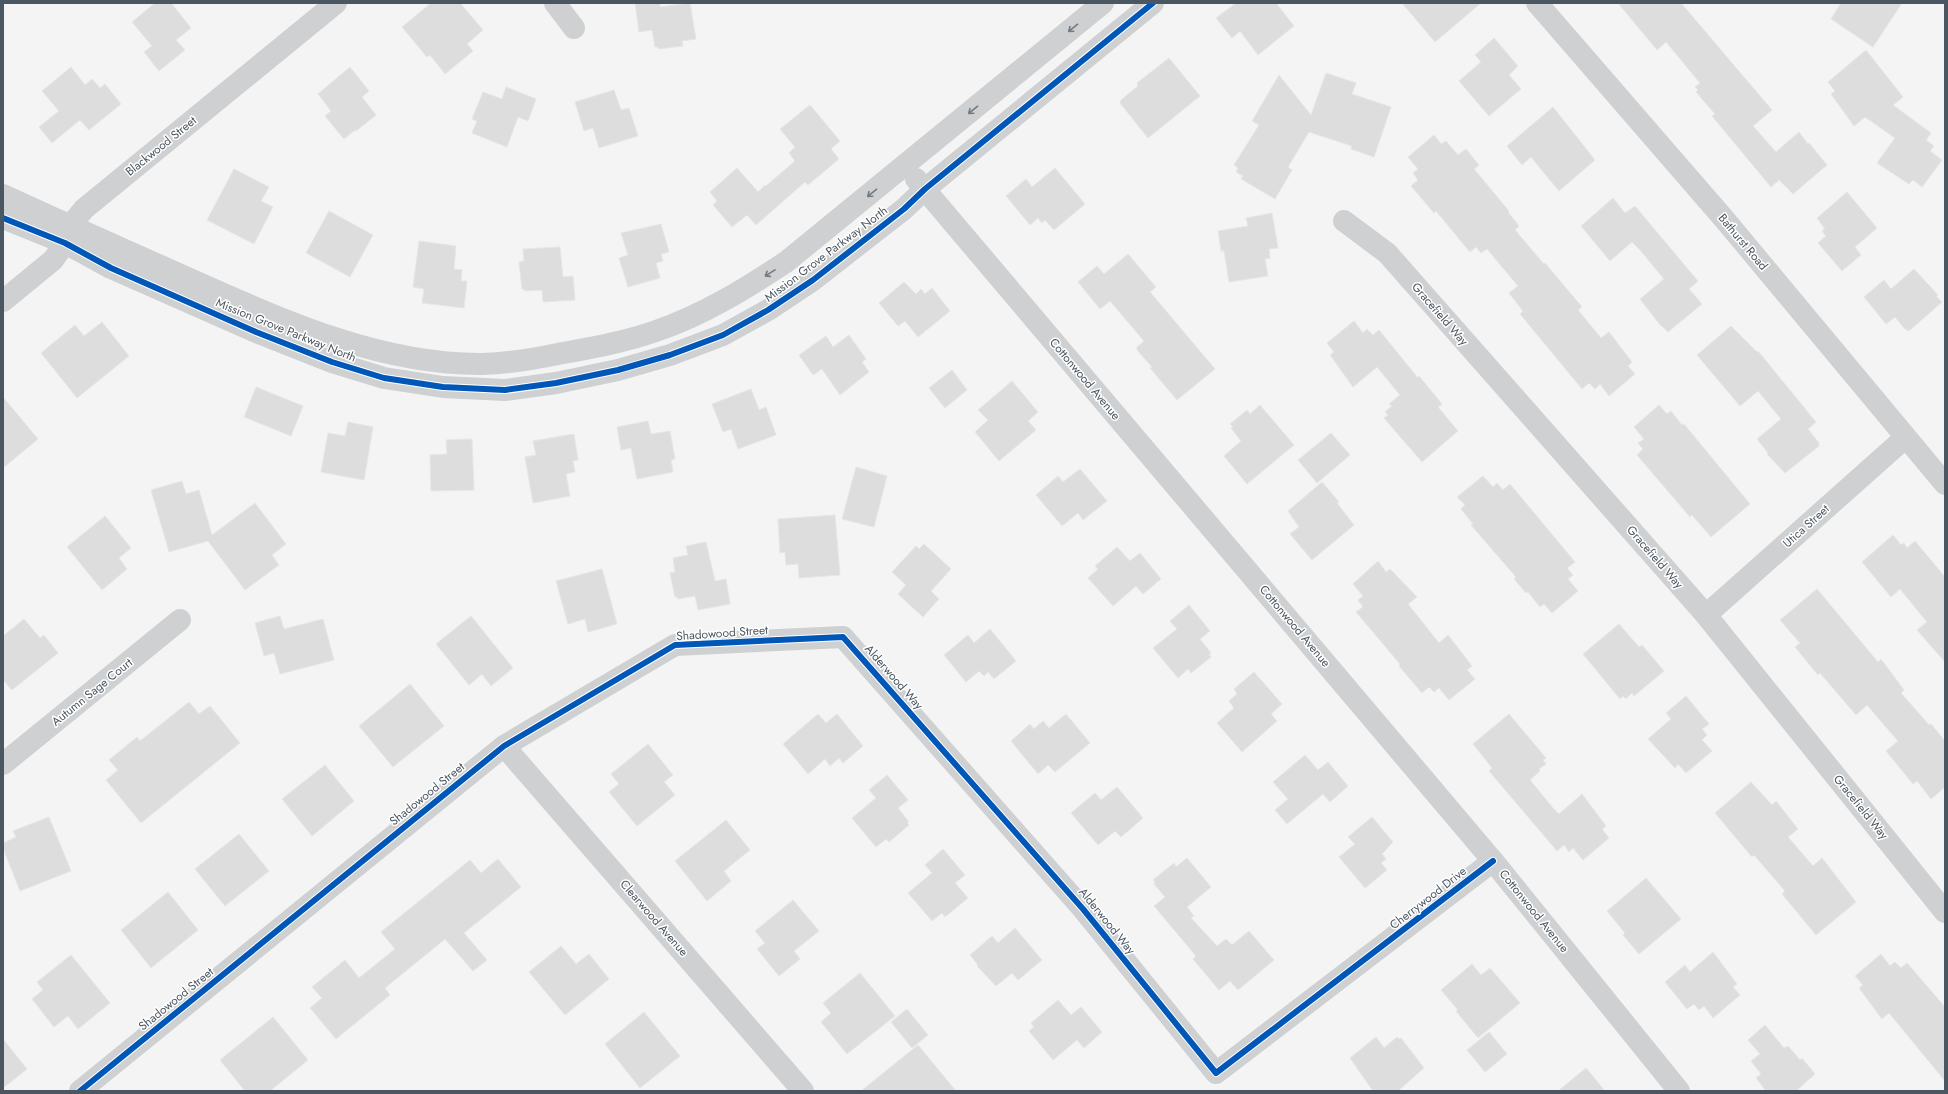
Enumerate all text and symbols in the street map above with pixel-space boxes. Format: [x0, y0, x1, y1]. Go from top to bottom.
one-way arrow [1068, 23, 1079, 32]
one-way arrow [967, 106, 978, 115]
street label: Blackwood Street [122, 112, 200, 180]
one-way arrow [867, 188, 877, 197]
street label: Mission Grove Parkway North [761, 202, 891, 306]
street label: Bathurst Road [1714, 210, 1772, 274]
one-way arrow [765, 269, 776, 277]
street label: Gracefield Way [1407, 278, 1473, 350]
street label: Mission Grove Parkway North [213, 294, 359, 366]
street label: Cottonwood Avenue [1045, 334, 1125, 424]
street label: Utica Street [1779, 500, 1833, 552]
street label: Gracefield Way [1622, 521, 1688, 593]
street label: Cottonwood Avenue [1255, 581, 1335, 671]
street label: Shadowood Street [675, 621, 769, 645]
street label: Alderwood Way [861, 640, 928, 714]
street label: Autumn Sage Court [48, 654, 136, 730]
street label: Shadowood Street [386, 758, 469, 830]
street label: Gracefield Way [1829, 771, 1893, 844]
street label: Cherrywood Drive [1386, 862, 1470, 934]
street label: Cottonwood Avenue [1495, 866, 1573, 956]
street label: Clearwood Avenue [616, 876, 692, 960]
street label: Alderwood Way [1074, 884, 1140, 959]
street label: Shadowood Street [135, 963, 218, 1035]

